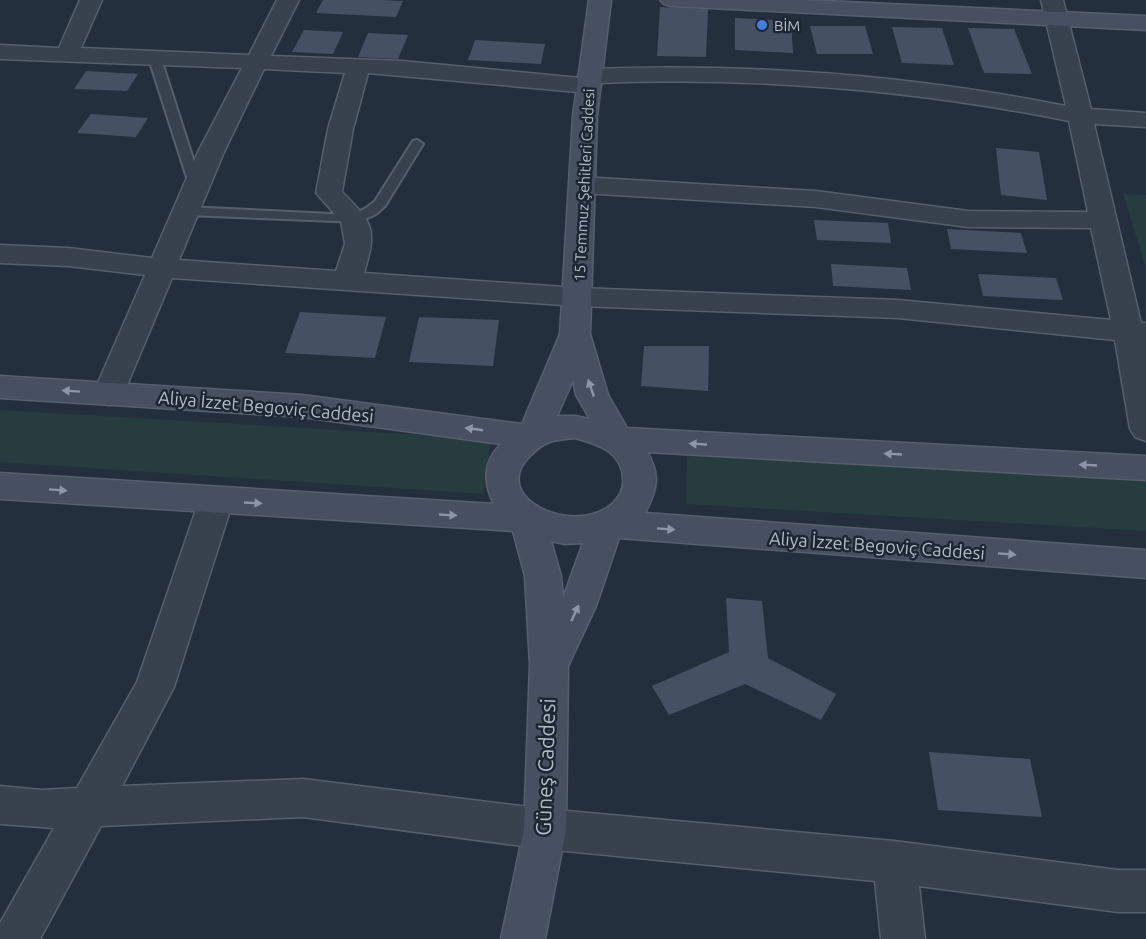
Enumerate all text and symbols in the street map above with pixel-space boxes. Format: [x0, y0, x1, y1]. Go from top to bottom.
place label: BİM [774, 17, 800, 34]
marker: BİM [755, 18, 769, 32]
street label: 15 Temmuz Şehitleri Caddesi [570, 88, 598, 282]
one-way arrow [586, 379, 595, 397]
one-way arrow [61, 386, 80, 396]
street label: Aliya İzzet Begoviç Caddesi [157, 387, 375, 425]
one-way arrow [464, 424, 483, 433]
one-way arrow [689, 439, 708, 448]
one-way arrow [883, 450, 902, 459]
one-way arrow [1078, 460, 1097, 469]
one-way arrow [49, 486, 68, 495]
one-way arrow [243, 499, 262, 508]
one-way arrow [438, 510, 457, 519]
one-way arrow [656, 524, 675, 533]
street label: Aliya İzzet Begoviç Caddesi [768, 527, 986, 563]
one-way arrow [997, 550, 1016, 559]
one-way arrow [570, 604, 579, 621]
street label: Güneş Caddesi [531, 698, 559, 836]

